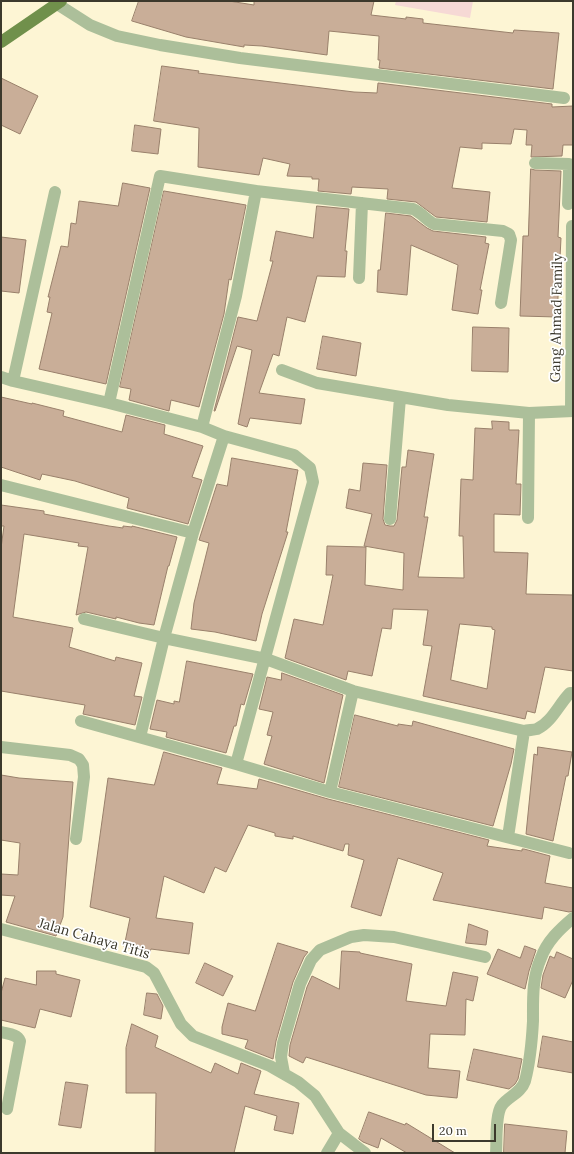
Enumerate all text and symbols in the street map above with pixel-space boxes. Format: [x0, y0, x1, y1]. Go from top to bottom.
street label: Gang Ahmad Family [547, 254, 567, 382]
street label: Jalan Cahaya Titis [36, 915, 152, 963]
scale bar [434, 1116, 498, 1142]
text: 20 m [439, 1123, 467, 1138]

